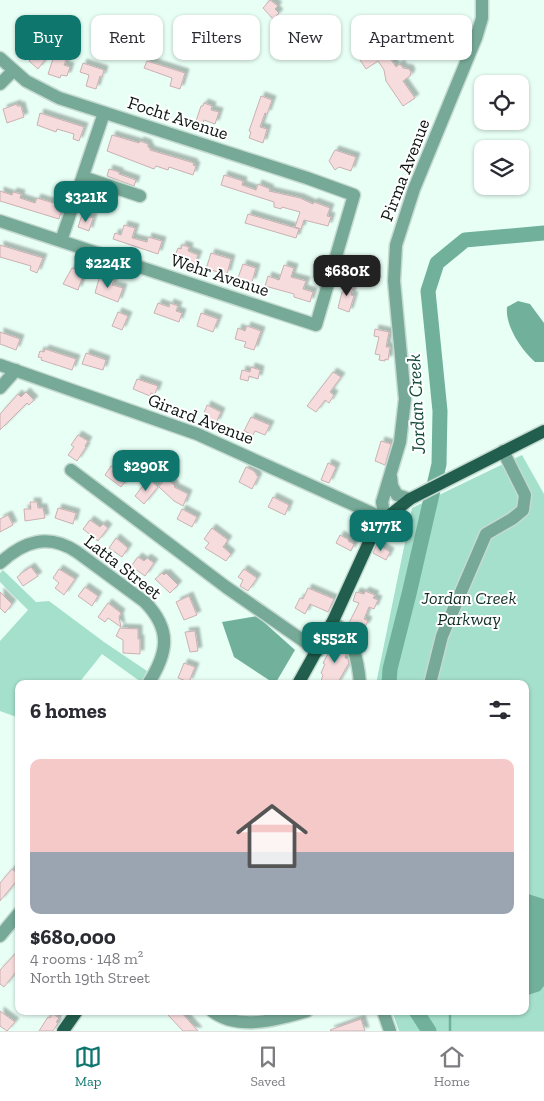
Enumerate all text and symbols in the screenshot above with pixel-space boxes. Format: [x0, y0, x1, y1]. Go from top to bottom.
chip: Buy [15, 15, 81, 60]
chip: Rent [91, 15, 163, 60]
chip: Filters [173, 15, 260, 60]
chip: New [270, 15, 341, 60]
chip: Apartment [351, 15, 472, 60]
map controls [474, 75, 529, 195]
button: locate [474, 75, 529, 130]
street label: Focht Avenue [125, 91, 231, 145]
street label: Pirma Avenue [375, 116, 435, 224]
button: layers [474, 140, 529, 195]
pin: $321K [51, 180, 121, 223]
text: $321K [65, 187, 107, 206]
pin: $224K [73, 246, 143, 289]
street label: Wehr Avenue [168, 249, 272, 301]
text: $224K [86, 253, 130, 272]
pin: $680K [312, 254, 382, 297]
text: $680K [324, 261, 370, 280]
water label: Jordan Creek [402, 353, 430, 456]
street label: Girard Avenue [145, 389, 257, 449]
pin: $290K [111, 450, 181, 492]
text: $290K [123, 456, 169, 475]
pin: $177K [346, 510, 416, 552]
text: $177K [361, 516, 401, 535]
street label: Latta Street [80, 530, 166, 604]
park label: Jordan Creek Parkway [421, 587, 516, 630]
pin: $552K [300, 622, 370, 664]
text: $552K [313, 628, 357, 647]
icon: filters [486, 696, 514, 724]
text: 6 homes [30, 698, 107, 723]
icon: home [227, 791, 317, 881]
text: $680,000 [30, 924, 116, 949]
text: 4 rooms · 148 m² [30, 949, 143, 968]
text: North 19th Street [30, 968, 150, 987]
tab: Map [74, 1043, 102, 1090]
tab: Saved [250, 1043, 285, 1090]
tab: Home [434, 1043, 470, 1090]

